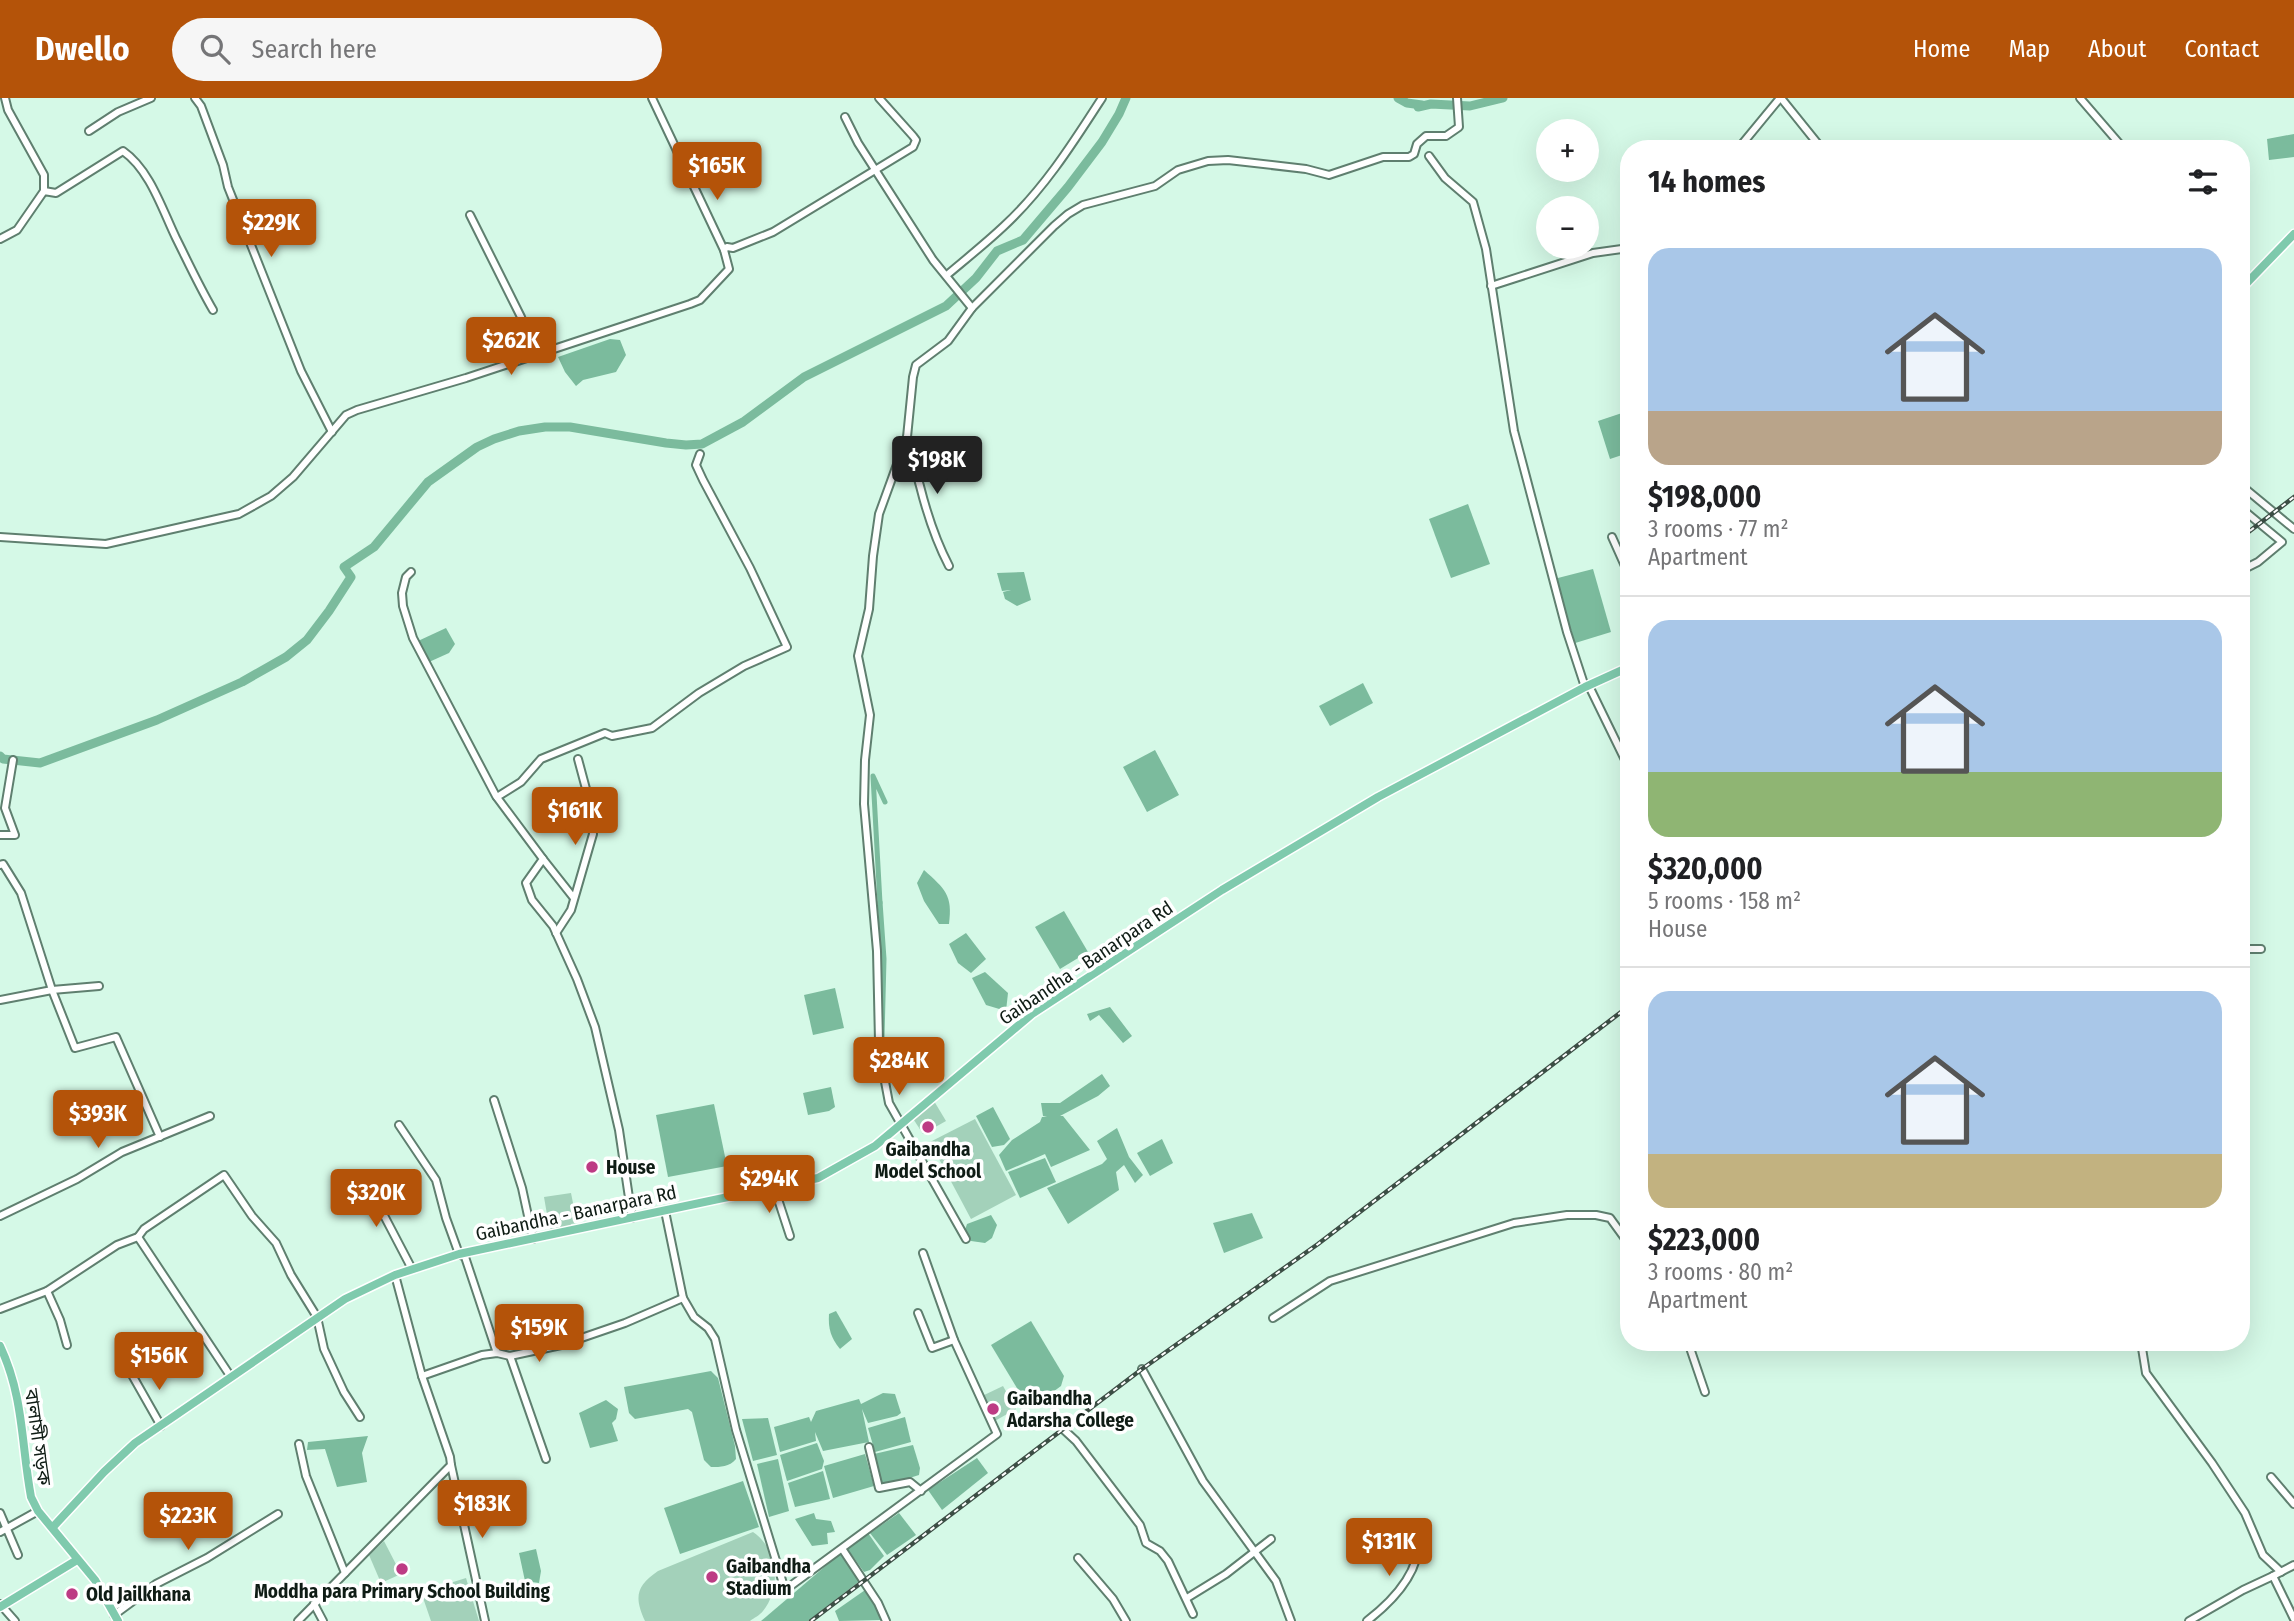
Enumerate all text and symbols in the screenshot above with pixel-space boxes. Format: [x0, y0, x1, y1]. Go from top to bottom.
search box [172, 18, 662, 81]
text: Dwello [35, 29, 130, 69]
icon: search [196, 30, 234, 68]
text: Search here [252, 34, 377, 65]
text: Home [1913, 35, 1970, 63]
text: Map [2008, 35, 2050, 63]
text: About [2088, 35, 2146, 63]
text: Contact [2184, 35, 2259, 63]
map controls [1536, 119, 1599, 259]
button: + [1536, 119, 1599, 182]
pin: $165K [668, 142, 766, 202]
text: $165K [689, 151, 745, 179]
icon: filters [2184, 163, 2222, 201]
text: 14 homes [1648, 164, 1765, 200]
button: − [1536, 196, 1599, 259]
pin: $229K [222, 200, 320, 259]
text: $229K [242, 208, 300, 236]
icon: home [1872, 294, 1998, 420]
pin: $262K [462, 317, 560, 377]
text: $262K [482, 326, 540, 354]
pin: $198K [888, 436, 986, 496]
text: $198K [908, 445, 966, 473]
text: $198,000 [1648, 479, 1761, 515]
text: 3 rooms · 77 m² [1648, 515, 1789, 543]
text: Apartment [1648, 543, 1748, 571]
icon: home [1872, 666, 1998, 792]
pin: $161K [526, 788, 624, 847]
text: $161K [548, 796, 602, 824]
text: $320,000 [1648, 851, 1763, 887]
text: 5 rooms · 158 m² [1648, 887, 1801, 915]
street label: Gaibandha - Banarpara Rd [995, 896, 1177, 1030]
text: House [1648, 915, 1707, 943]
icon: home [1872, 1037, 1998, 1163]
pin: $284K [850, 1038, 948, 1097]
text: $284K [869, 1046, 929, 1074]
pin: $393K [49, 1090, 147, 1150]
text: $393K [69, 1099, 127, 1127]
marker: Gaibandha Model School [920, 1119, 936, 1135]
place label: Gaibandha Model School [875, 1138, 982, 1183]
place label: House [606, 1156, 656, 1179]
pin: $294K [720, 1156, 818, 1215]
marker: House [584, 1159, 600, 1175]
text: $294K [740, 1164, 798, 1192]
pin: $320K [327, 1170, 425, 1229]
text: $320K [347, 1178, 405, 1206]
street label: Gaibandha - Banarpara Rd [474, 1180, 678, 1246]
text: $223,000 [1648, 1222, 1760, 1258]
text: 3 rooms · 80 m² [1648, 1258, 1793, 1286]
text: Apartment [1648, 1286, 1748, 1314]
pin: $159K [490, 1304, 588, 1364]
text: $159K [511, 1313, 567, 1341]
pin: $156K [110, 1332, 208, 1392]
text: $156K [130, 1341, 188, 1369]
street label: বালাসী সড়ক [20, 1386, 56, 1487]
place label: Gaibandha Adarsha College [1006, 1387, 1134, 1432]
marker: Gaibandha Adarsha College [985, 1401, 1001, 1417]
pin: $183K [433, 1480, 531, 1540]
text: $183K [454, 1489, 510, 1517]
pin: $223K [139, 1492, 237, 1552]
text: $223K [160, 1501, 216, 1529]
pin: $131K [1340, 1518, 1438, 1578]
text: $131K [1362, 1527, 1416, 1555]
place label: Gaibandha Stadium [726, 1555, 811, 1600]
marker: Moddha para Primary School Building [394, 1561, 410, 1577]
marker: Gaibandha Stadium [704, 1569, 720, 1585]
place label: Moddha para Primary School Building [254, 1580, 550, 1603]
place label: Old Jailkhana [86, 1583, 191, 1606]
marker: Old Jailkhana [64, 1586, 80, 1602]

